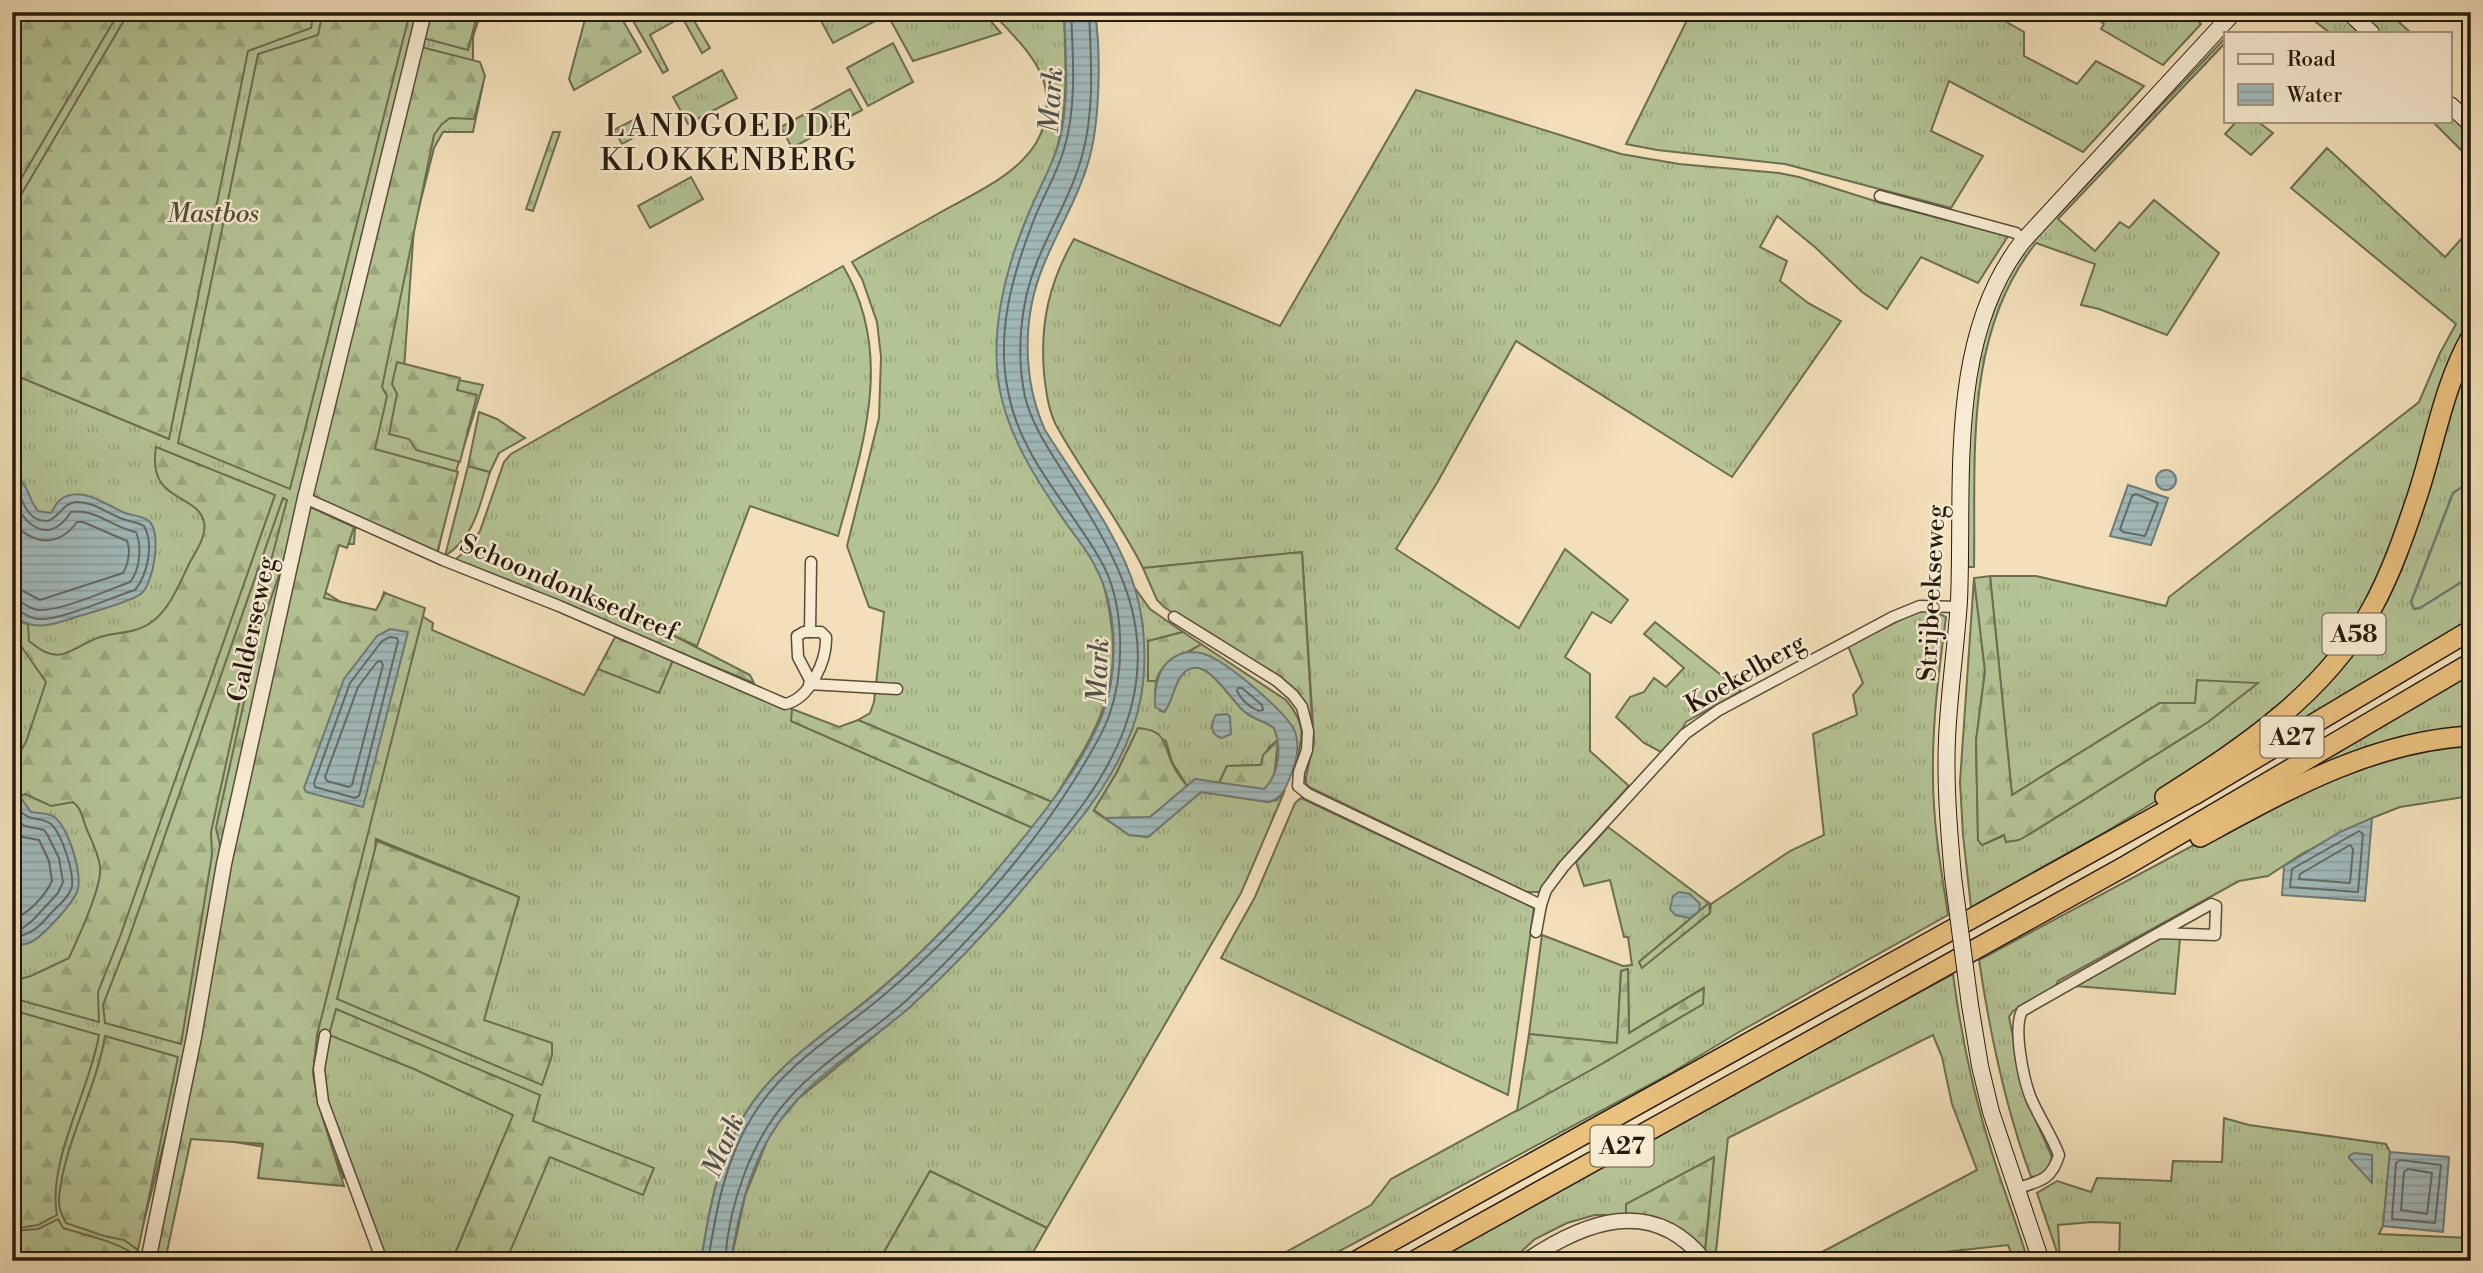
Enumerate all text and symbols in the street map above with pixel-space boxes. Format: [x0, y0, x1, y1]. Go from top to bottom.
legend [2224, 32, 2452, 122]
text: Road [2287, 47, 2336, 73]
water label: Mark [1032, 66, 1071, 134]
text: Water [2286, 83, 2342, 109]
district label: LANDGOED DE KLOKKENBERG [600, 108, 858, 180]
park label: Mastbos [167, 198, 259, 230]
street label: Strijbeekseweg [1911, 503, 1953, 682]
street label: Schoondonksedreef [455, 528, 684, 649]
street label: Galderseweg [221, 553, 283, 705]
road number: A58 [2322, 614, 2386, 654]
street label: Koekelberg [1680, 626, 1812, 721]
water label: Mark [1080, 637, 1117, 705]
road number: A27 [2260, 716, 2324, 758]
water label: Mark [694, 1108, 752, 1183]
road number: A27 [1590, 1126, 1654, 1166]

